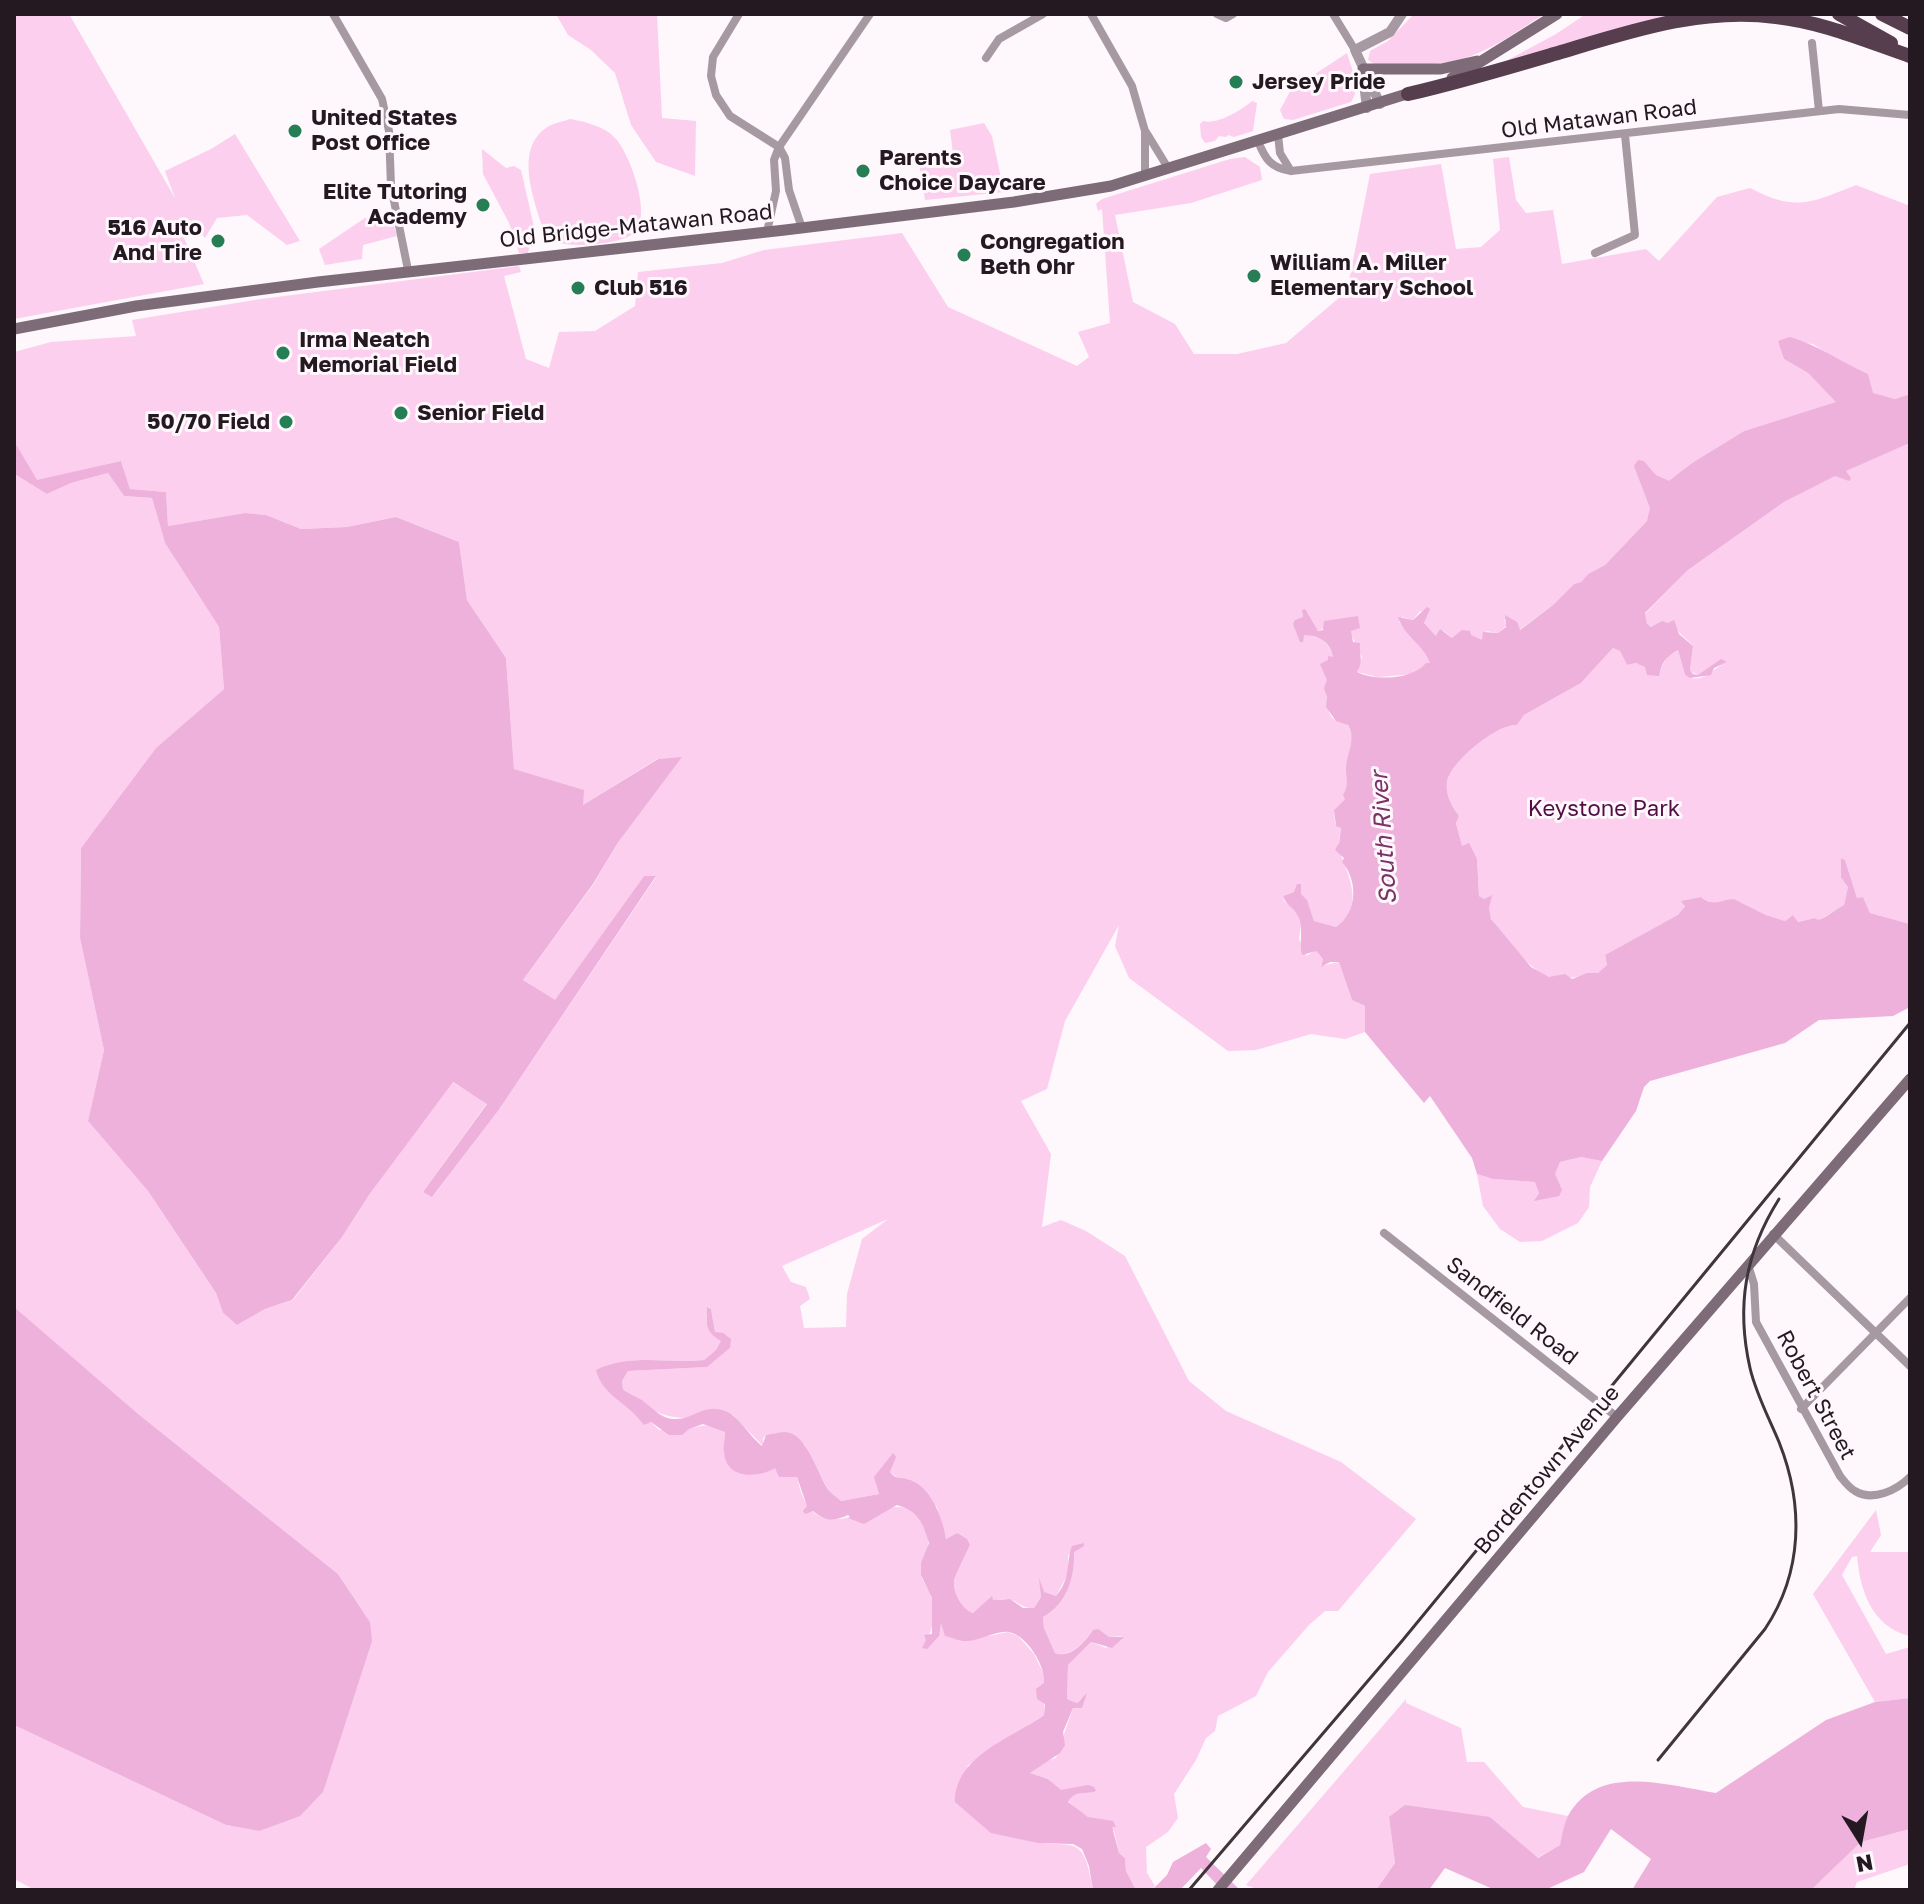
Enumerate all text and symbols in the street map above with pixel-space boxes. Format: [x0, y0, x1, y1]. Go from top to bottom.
place label: Jersey Pride [1252, 69, 1386, 95]
marker: Jersey Pride [1227, 73, 1245, 91]
street label: Old Matawan Road [1500, 94, 1698, 144]
place label: United States Post Office [311, 105, 457, 156]
marker: United States Post Office [286, 122, 304, 140]
place label: Parents Choice Daycare [879, 145, 1046, 196]
marker: Parents Choice Daycare [854, 162, 872, 180]
place label: Elite Tutoring Academy [323, 179, 467, 230]
marker: Elite Tutoring Academy [474, 196, 492, 214]
street label: Old Bridge-Matawan Road [498, 199, 774, 253]
place label: 516 Auto And Tire [107, 215, 202, 266]
place label: Congregation Beth Ohr [980, 229, 1125, 280]
marker: 516 Auto And Tire [209, 232, 227, 250]
marker: Congregation Beth Ohr [955, 246, 973, 264]
place label: William A. Miller Elementary School [1270, 250, 1473, 302]
marker: William A. Miller Elementary School [1245, 267, 1263, 285]
place label: Club 516 [594, 275, 688, 301]
marker: Club 516 [569, 279, 587, 297]
place label: Irma Neatch Memorial Field [299, 327, 457, 378]
marker: Irma Neatch Memorial Field [274, 344, 292, 362]
place label: Senior Field [417, 400, 544, 426]
marker: Senior Field [392, 404, 410, 422]
place label: 50/70 Field [147, 409, 270, 435]
marker: 50/70 Field [277, 413, 295, 431]
water label: South River [1365, 770, 1403, 906]
park label: Keystone Park [1528, 796, 1680, 822]
street label: Sandfield Road [1441, 1251, 1583, 1371]
street label: Robert Street [1771, 1326, 1861, 1464]
street label: Bordentown Avenue [1469, 1380, 1625, 1560]
north arrow [1820, 1800, 1900, 1880]
text: N [1854, 1849, 1875, 1879]

